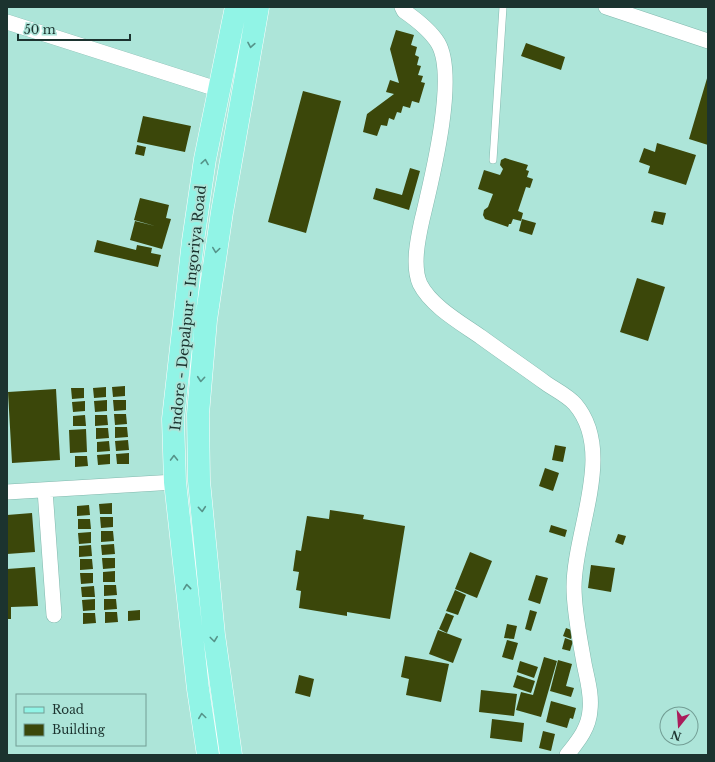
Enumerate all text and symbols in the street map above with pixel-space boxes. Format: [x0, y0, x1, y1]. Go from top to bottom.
scale bar [18, 16, 130, 42]
text: 50 m [24, 22, 56, 37]
one-way arrow [247, 42, 255, 48]
one-way arrow [200, 159, 209, 165]
street label: Indore - Depalpur - Ingoriya Road [166, 184, 210, 432]
one-way arrow [212, 247, 221, 253]
one-way arrow [197, 376, 206, 383]
one-way arrow [170, 455, 178, 461]
one-way arrow [197, 506, 206, 512]
one-way arrow [183, 584, 192, 590]
one-way arrow [209, 636, 218, 642]
legend [16, 694, 146, 746]
text: Road [52, 702, 84, 717]
north arrow [659, 706, 699, 746]
one-way arrow [198, 713, 207, 719]
text: Building [52, 722, 106, 737]
text: N [668, 727, 683, 744]

